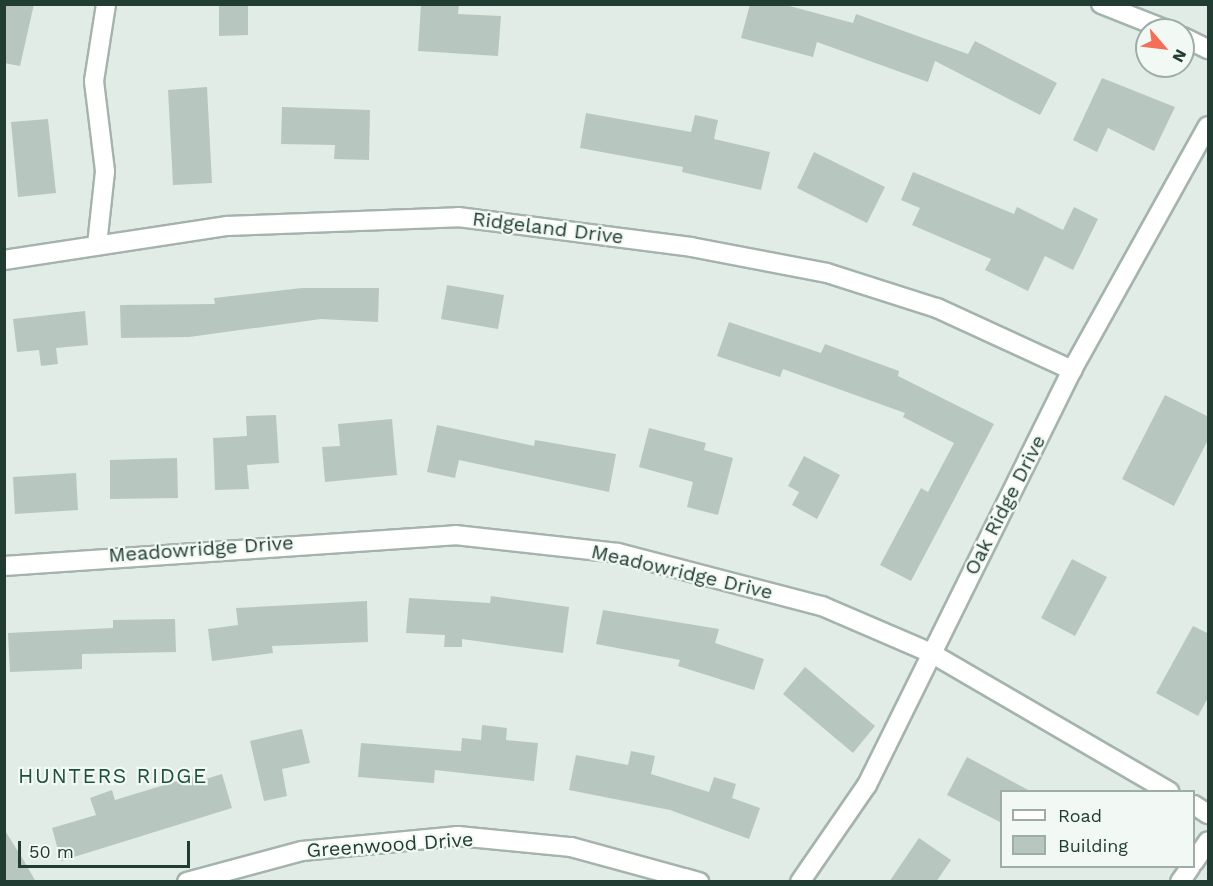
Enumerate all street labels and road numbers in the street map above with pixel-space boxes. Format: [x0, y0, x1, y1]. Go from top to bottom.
street label: Ridgeland Drive [471, 207, 625, 249]
street label: Oak Ridge Drive [959, 431, 1051, 579]
street label: Meadowridge Drive [108, 531, 294, 567]
street label: Meadowridge Drive [589, 539, 775, 605]
street label: Greenwood Drive [306, 827, 474, 863]

